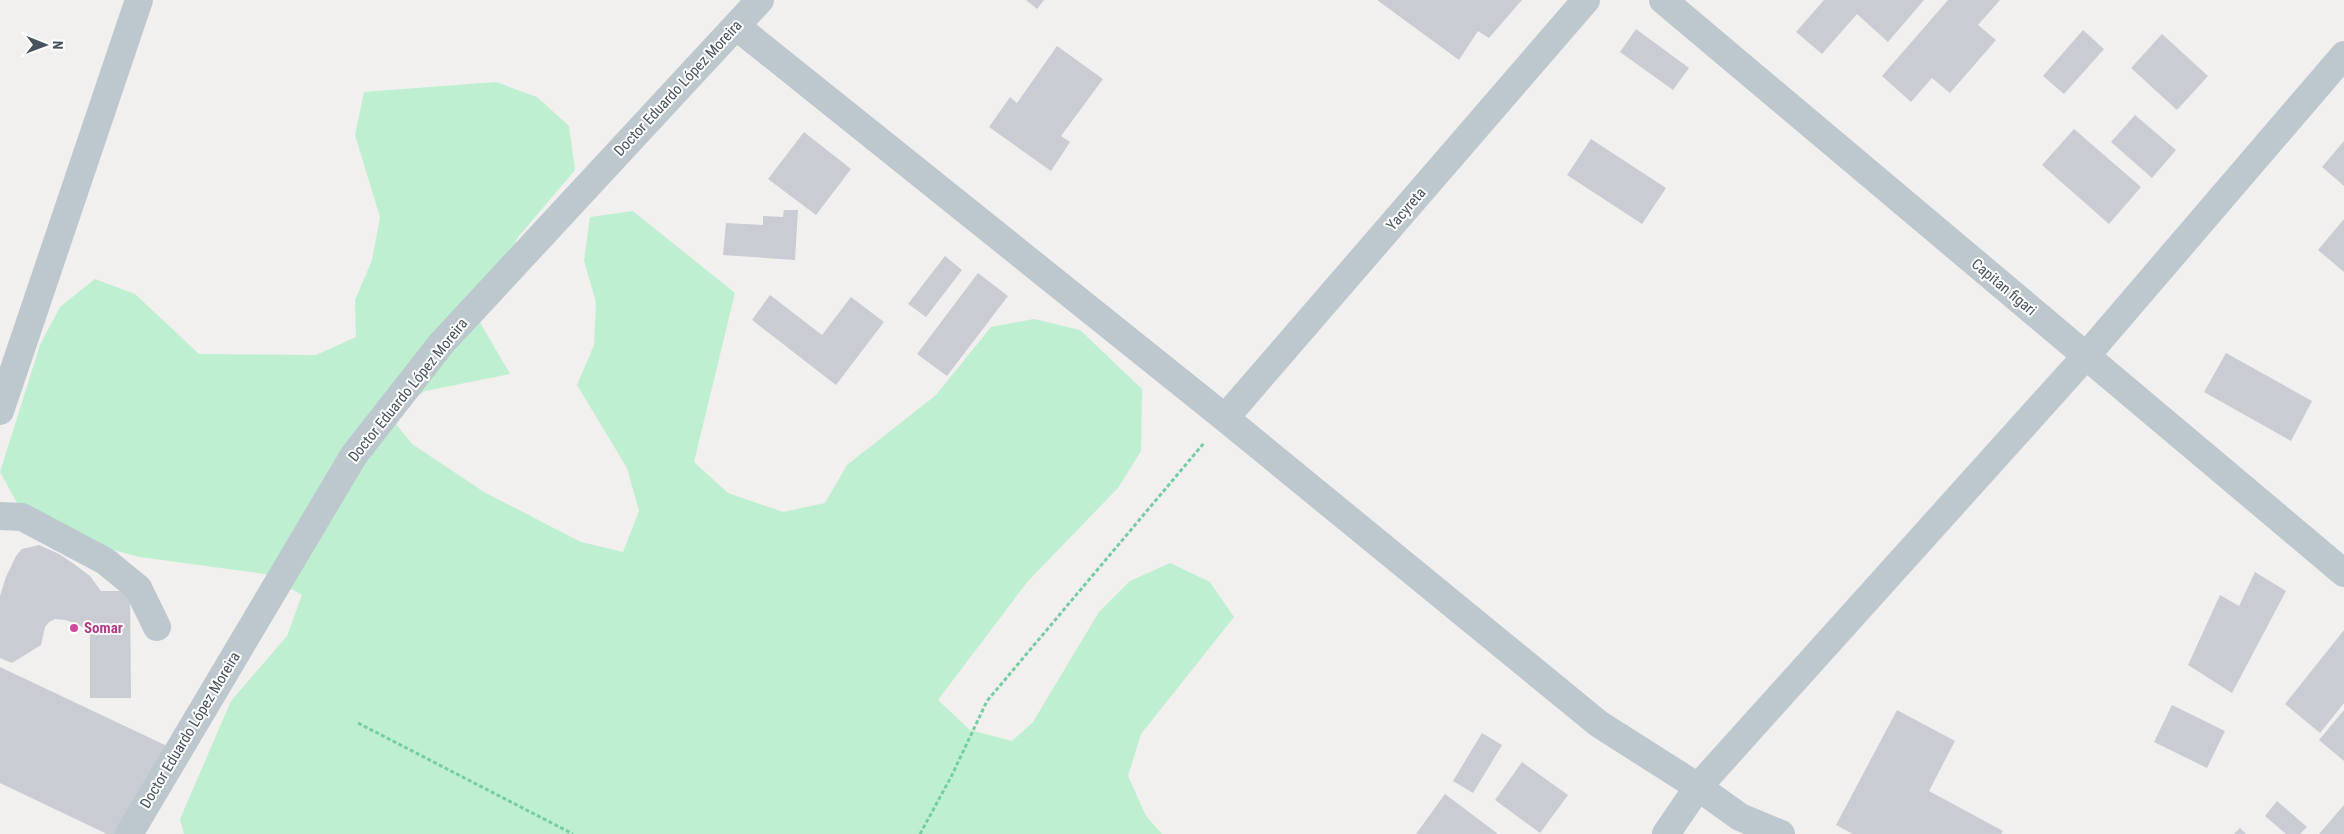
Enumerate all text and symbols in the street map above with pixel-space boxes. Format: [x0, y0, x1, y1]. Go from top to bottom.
street label: Doctor Eduardo López Moreira [610, 16, 746, 160]
north arrow [20, 20, 70, 70]
text: N [50, 41, 66, 50]
street label: Yacyreta [1383, 184, 1429, 234]
street label: Capitan figari [1968, 255, 2040, 319]
street label: Doctor Eduardo López Moreira [345, 315, 471, 465]
place label: Somar [84, 619, 123, 637]
marker: Somar [68, 622, 80, 634]
street label: Doctor Eduardo López Moreira [136, 649, 244, 811]

